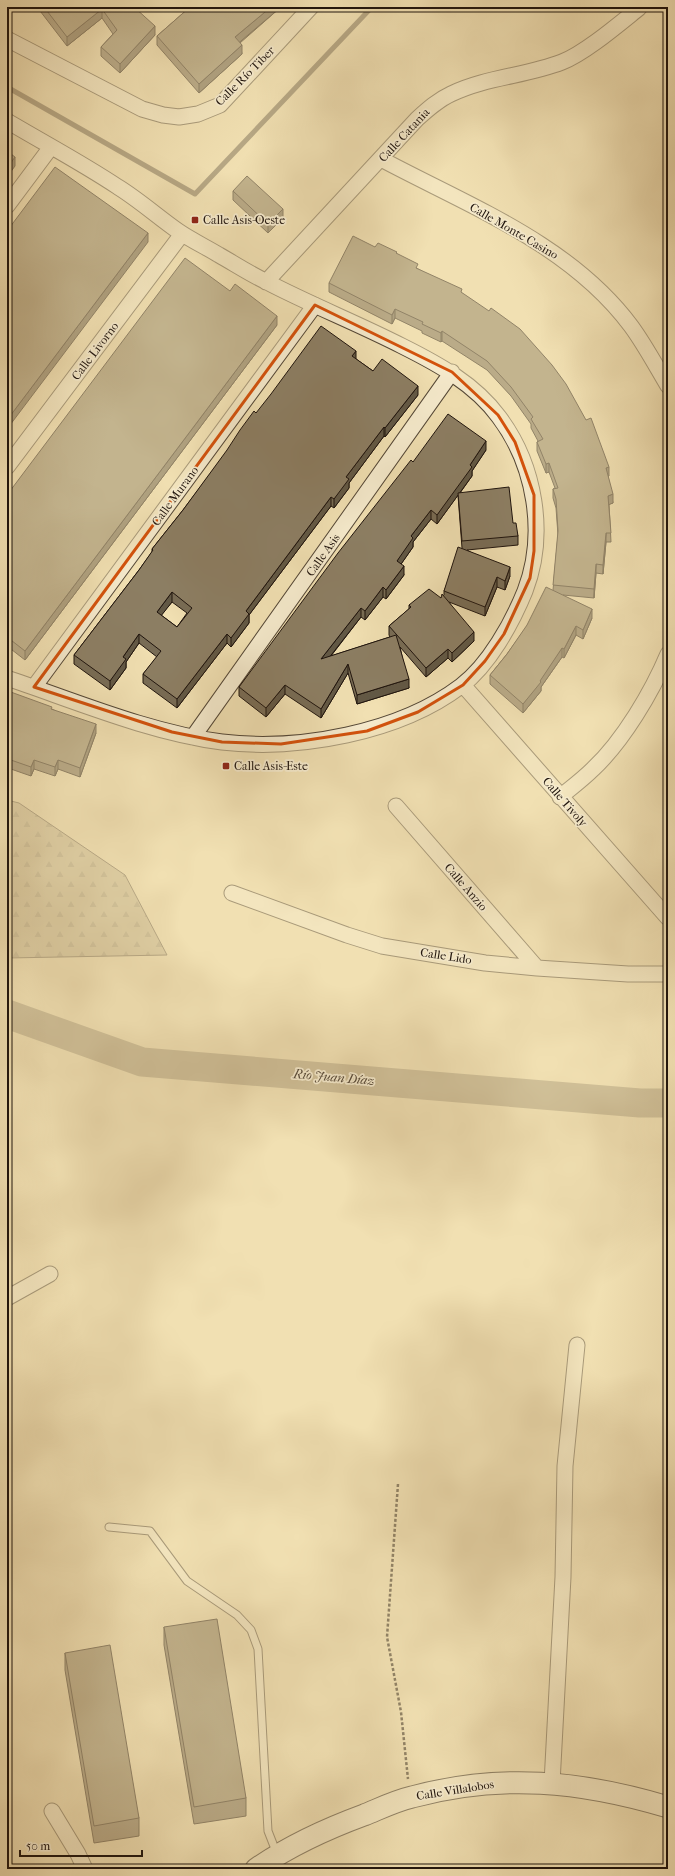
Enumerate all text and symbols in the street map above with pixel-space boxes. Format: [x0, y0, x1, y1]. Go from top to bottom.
street label: Calle Río Tiber [212, 43, 278, 109]
street label: Calle Catania [376, 105, 433, 165]
street label: Calle Monte Casino [467, 200, 561, 262]
place label: Calle Asis-Oeste [203, 213, 285, 227]
marker: Calle Asis-Oeste [190, 215, 200, 225]
street label: Calle Livorno [69, 319, 121, 383]
street label: Calle Murano [149, 464, 201, 528]
street label: Calle Asis [303, 531, 343, 579]
place label: Calle Asis-Este [234, 759, 308, 773]
marker: Calle Asis-Este [221, 761, 231, 771]
street label: Calle Tivoly [540, 774, 591, 830]
street label: Calle Anzio [442, 860, 490, 914]
street label: Calle Lido [419, 945, 473, 967]
water label: Río Juan Díaz [292, 1066, 375, 1088]
street label: Calle Villalobos [415, 1777, 495, 1803]
scale bar [20, 1832, 142, 1858]
text: 50 m [26, 1839, 50, 1853]

